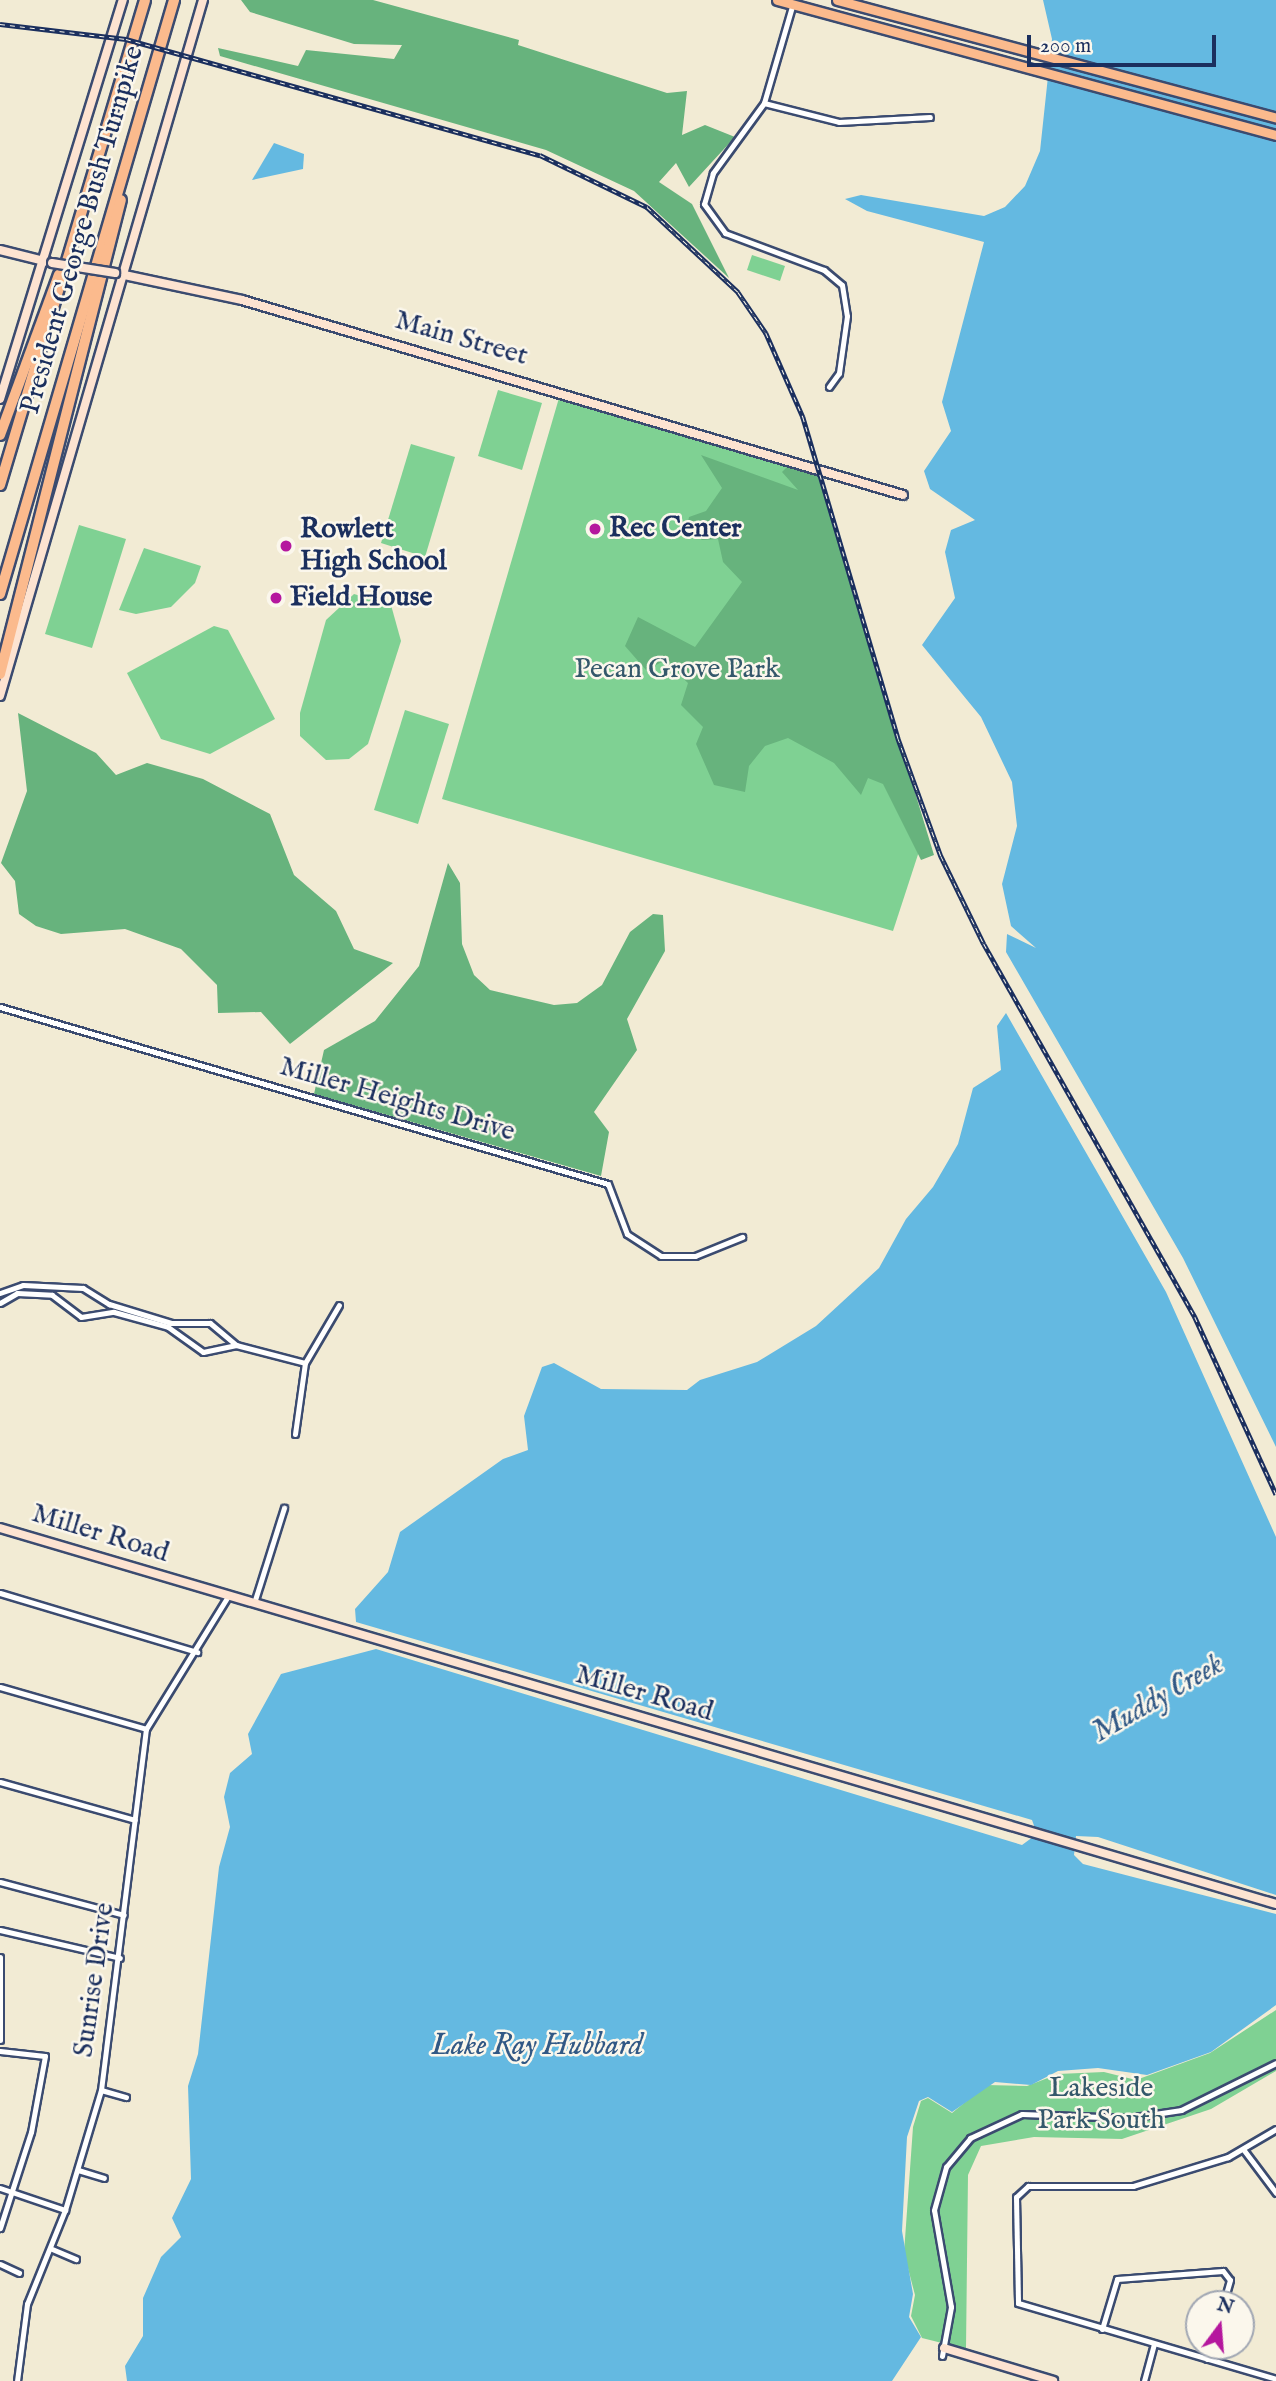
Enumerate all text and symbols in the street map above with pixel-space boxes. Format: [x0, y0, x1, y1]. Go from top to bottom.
scale bar [1031, 21, 1220, 65]
text: 200 m [1040, 33, 1091, 60]
street label: President George Bush Turnpike [14, 42, 152, 418]
street label: Main Street [391, 304, 531, 374]
place label: Rec Center [609, 512, 742, 546]
place label: Rowlett High School [300, 513, 447, 579]
marker: Rec Center [587, 521, 603, 537]
marker: Rowlett High School [278, 538, 294, 554]
place label: Field House [290, 581, 432, 615]
marker: Field House [268, 590, 284, 606]
park label: Pecan Grove Park [574, 653, 780, 687]
street label: Miller Heights Drive [276, 1050, 518, 1150]
street label: Miller Road [27, 1497, 173, 1571]
water label: Muddy Creek [1086, 1647, 1230, 1751]
street label: Miller Road [571, 1658, 717, 1730]
street label: Sunrise Drive [68, 1901, 122, 2059]
water label: Lake Ray Hubbard [431, 2028, 643, 2064]
park label: Lakeside Park South [1037, 2072, 1165, 2138]
north arrow [1185, 2290, 1255, 2360]
text: N [1214, 2293, 1236, 2321]

